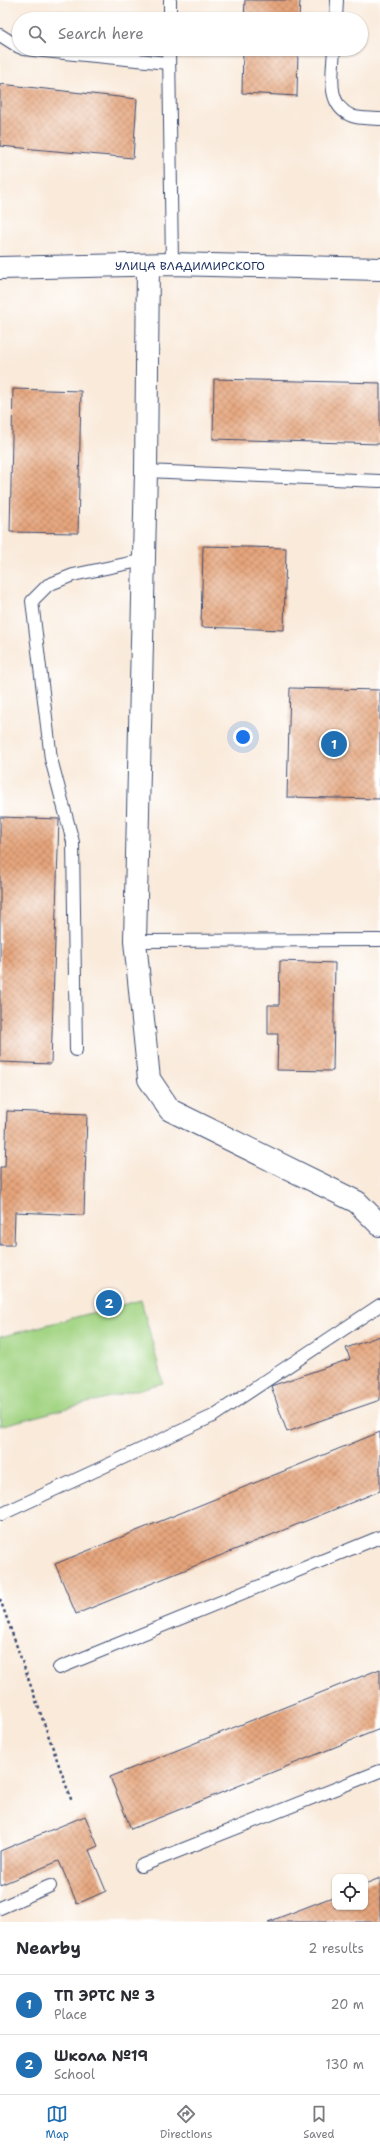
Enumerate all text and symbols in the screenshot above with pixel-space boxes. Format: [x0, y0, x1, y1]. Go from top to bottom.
search box [12, 12, 368, 56]
icon: search [26, 23, 48, 45]
text: Search here [58, 24, 144, 44]
street label: УЛИЦА ВЛАДИМИРСКОГО [115, 258, 265, 274]
your location [233, 727, 253, 747]
pin: 1 [321, 729, 347, 759]
pin: 2 [96, 1288, 122, 1318]
map controls [332, 1874, 368, 1910]
button: locate [332, 1874, 368, 1910]
text: Nearby [16, 1937, 81, 1959]
text: 2 results [308, 1940, 364, 1957]
text: ТП ЭРТС № 3 [54, 1986, 155, 2006]
text: 1 [26, 1996, 32, 2013]
text: 20 m [331, 1996, 364, 2013]
text: Place [54, 2006, 87, 2023]
text: Школа №19 [54, 2046, 148, 2066]
text: 2 [24, 2056, 34, 2073]
text: 130 m [326, 2056, 364, 2073]
text: School [54, 2066, 95, 2083]
tab: Map [45, 2103, 69, 2142]
tab: Directions [160, 2103, 212, 2142]
tab: Saved [303, 2103, 335, 2142]

